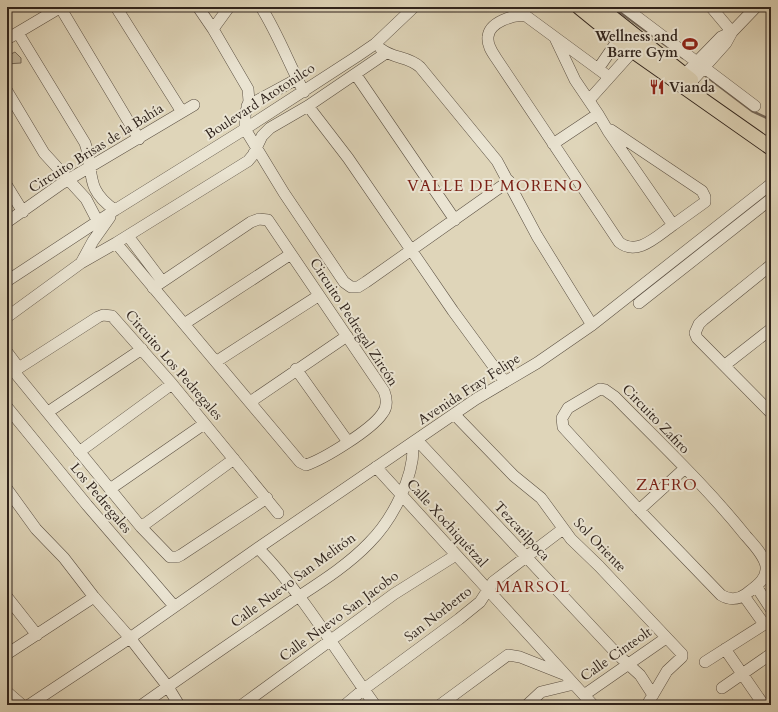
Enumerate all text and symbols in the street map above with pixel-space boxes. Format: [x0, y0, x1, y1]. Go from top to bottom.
place label: Wellness and Barre Gym [594, 27, 678, 62]
sports icon: Wellness and Barre Gym [681, 35, 699, 53]
street label: Boulevard Atotonilco [201, 58, 319, 144]
restaurant icon: Vianda [648, 78, 666, 96]
place label: Vianda [669, 78, 715, 97]
street label: Circuito Brisas de la Bahía [25, 99, 167, 197]
district label: VALLE DE MORENO [407, 175, 583, 197]
street label: Circuito Pedregal Zircón [305, 254, 403, 390]
street label: Circuito Los Pedregales [121, 306, 227, 424]
street label: Avenida Fray Felipe [414, 349, 524, 429]
street label: Circuito Zafiro [618, 380, 694, 458]
street label: Los Pedregales [66, 459, 136, 537]
district label: ZAFRO [636, 474, 698, 496]
street label: Calle Xochiquétzal [402, 475, 492, 571]
street label: Tezcatilpoca [490, 497, 554, 565]
street label: Sol Oriente [569, 514, 631, 576]
street label: Calle Nuevo San Melitón [227, 528, 359, 632]
street label: Calle Nuevo San Jacobo [276, 566, 403, 666]
district label: MARSOL [495, 576, 571, 598]
street label: San Norberto [400, 582, 476, 646]
street label: Calle Cinteolt [577, 622, 656, 686]

